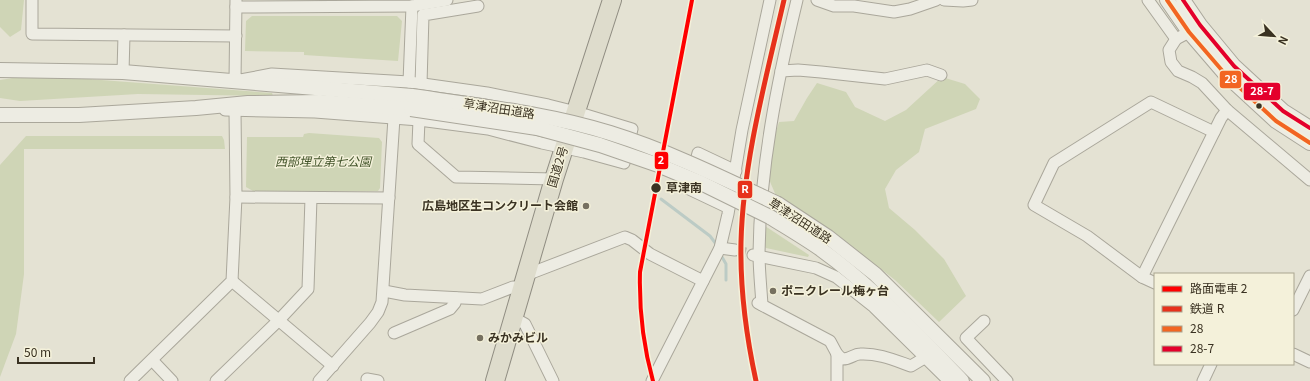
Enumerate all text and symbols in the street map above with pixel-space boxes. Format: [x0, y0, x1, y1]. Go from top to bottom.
north arrow [1254, 16, 1294, 56]
text: N [1275, 34, 1293, 48]
line badge: 28 [1219, 70, 1242, 89]
text: 28 [1225, 70, 1237, 86]
line badge: 28-7 [1243, 82, 1281, 101]
text: 28-7 [1250, 82, 1274, 98]
street label: 草津沼田道路 [462, 93, 536, 122]
unlabelled marker [1254, 101, 1264, 111]
street label: 国道2号 [542, 144, 571, 189]
line badge: 2 [654, 151, 669, 170]
text: 2 [658, 151, 664, 167]
park label: 西部埋立第七公園 [275, 152, 373, 169]
place label: 草津南 [666, 178, 702, 195]
line badge: R [737, 180, 753, 199]
text: R [741, 180, 749, 196]
marker: 草津南 [649, 181, 663, 195]
street label: 草津沼田道路 [766, 193, 836, 246]
place label: 広島地区生コンクリート会館 [422, 196, 578, 213]
marker: 広島地区生コンクリート会館 [581, 201, 591, 211]
legend [1154, 273, 1294, 365]
text: 路面電車 2 [1190, 279, 1248, 296]
place label: ポニクレール梅ヶ台 [781, 281, 889, 298]
marker: ポニクレール梅ヶ台 [768, 286, 778, 296]
text: 鉄道 R [1190, 299, 1225, 316]
text: 28 [1190, 319, 1204, 336]
place label: みかみビル [488, 328, 548, 345]
marker: みかみビル [475, 333, 485, 343]
scale bar [18, 339, 94, 365]
text: 28-7 [1190, 339, 1214, 356]
text: 50 m [24, 343, 51, 360]

